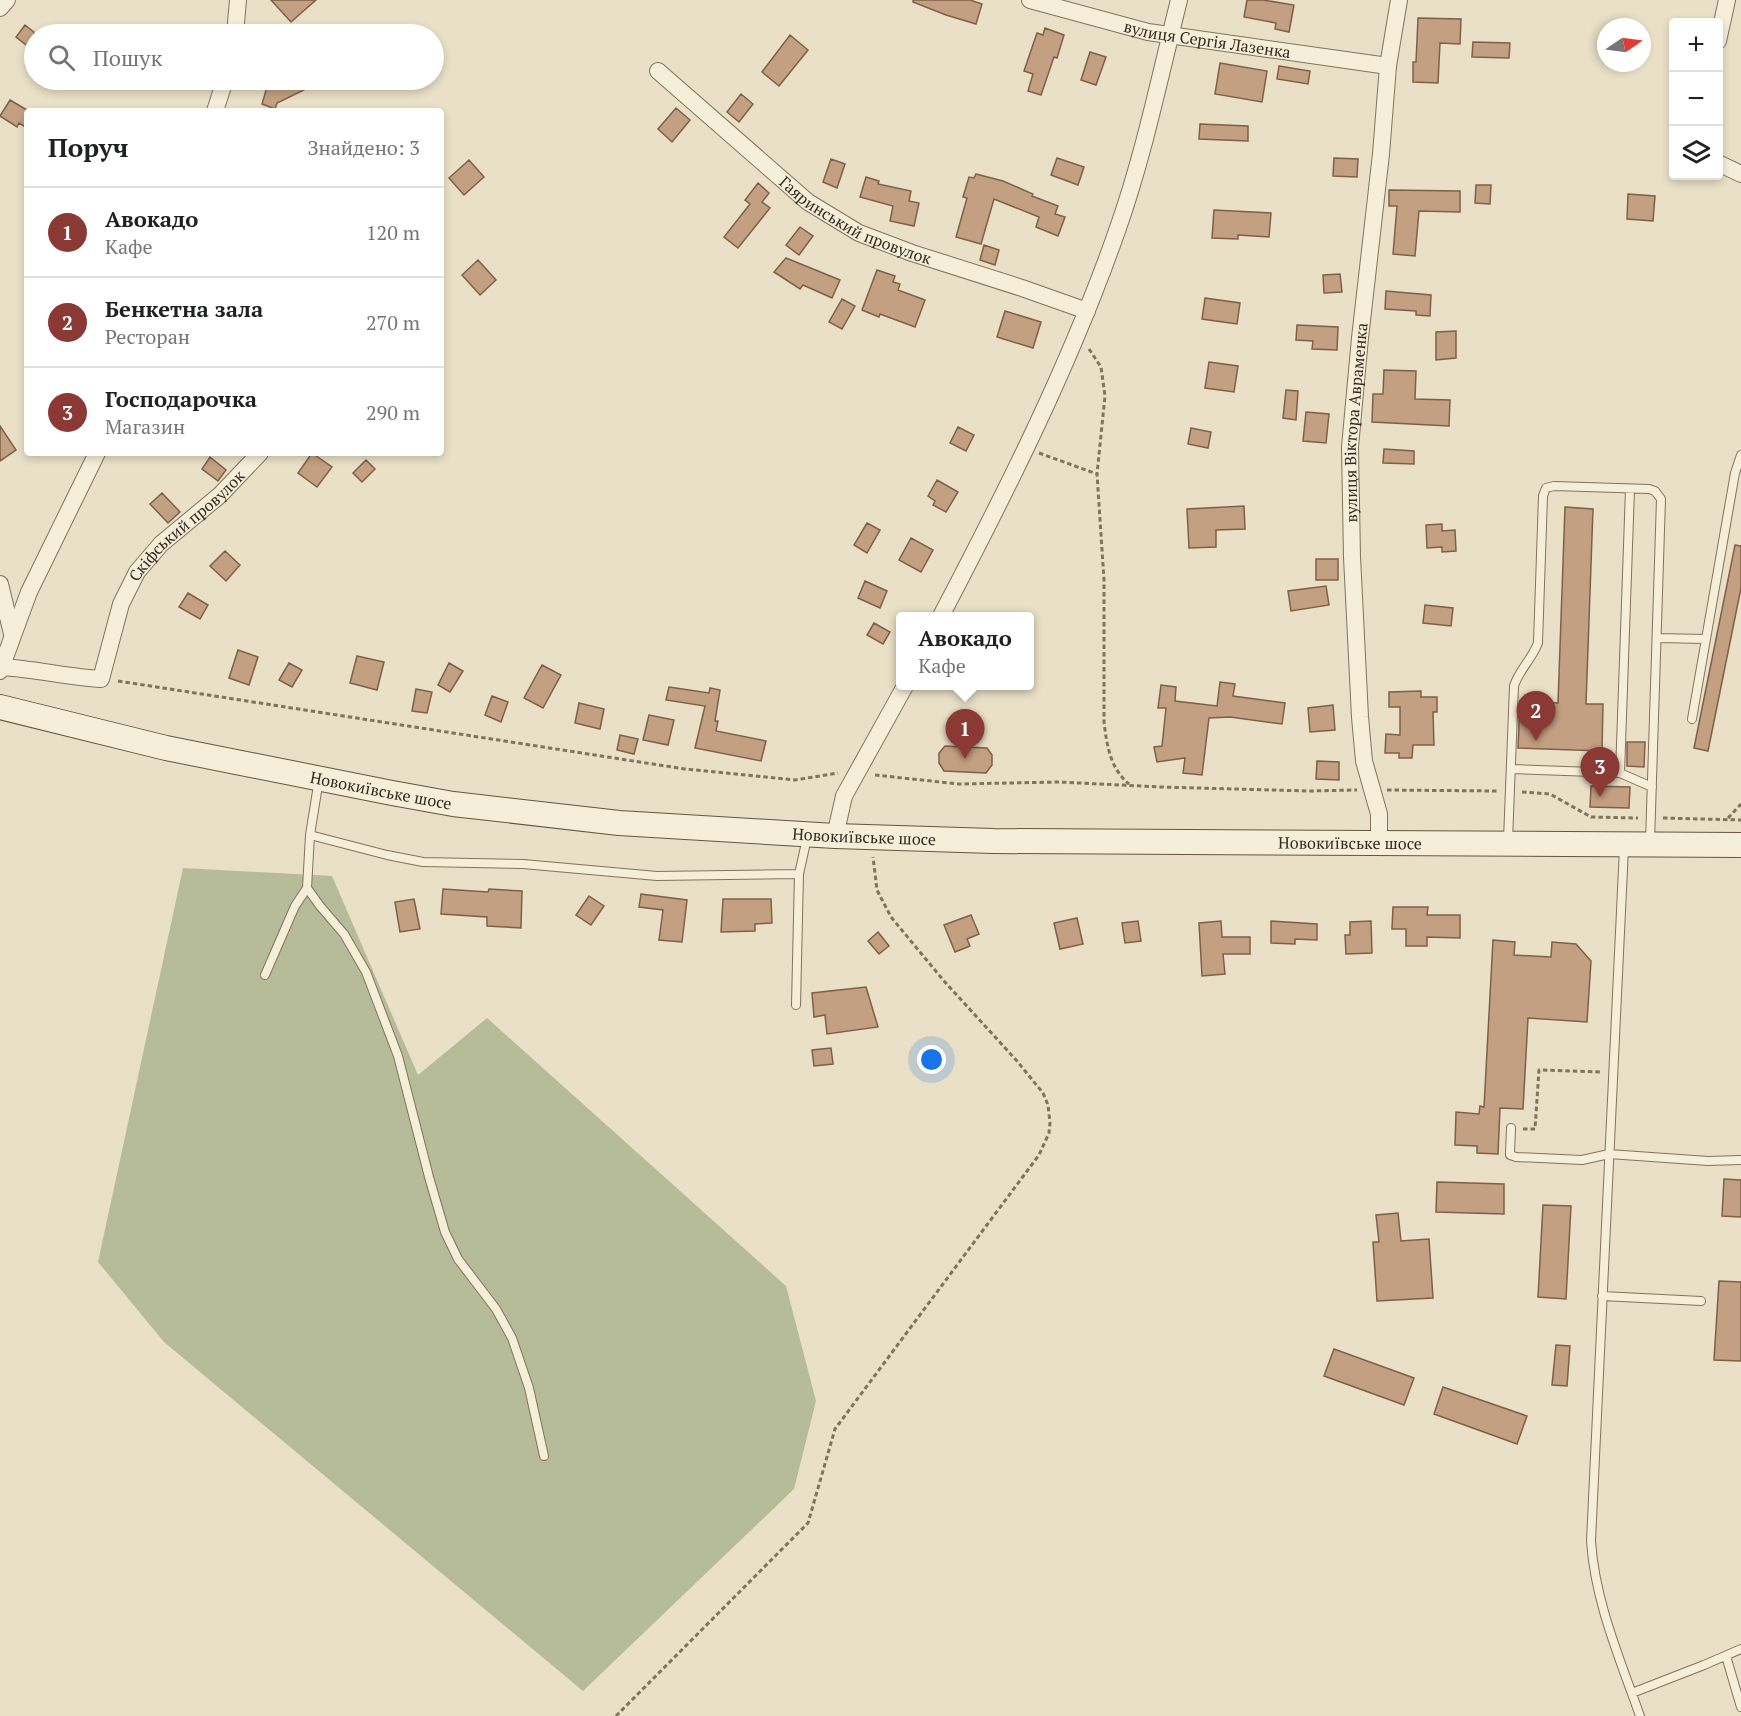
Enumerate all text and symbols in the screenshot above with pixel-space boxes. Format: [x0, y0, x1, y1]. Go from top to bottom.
street label: вулиця Сергія Лазенка [1121, 15, 1292, 63]
north arrow [1597, 18, 1651, 72]
map controls [1669, 18, 1723, 180]
button: + [1669, 18, 1723, 72]
search box [24, 24, 444, 90]
icon: search [45, 41, 78, 74]
text: Пошук [93, 43, 162, 72]
button: − [1669, 72, 1723, 126]
button: layers [1669, 126, 1723, 180]
text: Поруч [48, 130, 129, 164]
text: Знайдено: 3 [307, 134, 420, 161]
street label: Гаяринський провулок [775, 171, 935, 270]
text: Авокадо [105, 204, 198, 233]
text: 1 [62, 219, 73, 246]
text: 120 m [366, 219, 420, 246]
text: Кафе [105, 233, 153, 260]
text: Бенкетна зала [105, 294, 263, 323]
text: 2 [62, 309, 73, 336]
text: 270 m [366, 309, 420, 336]
street label: вулиця Віктора Авраменка [1339, 322, 1373, 523]
text: Ресторан [105, 323, 190, 350]
text: Господарочка [105, 384, 257, 413]
text: 3 [62, 399, 73, 426]
text: 290 m [366, 399, 420, 426]
text: Магазин [105, 413, 185, 440]
street label: Скіфський провулок [123, 465, 250, 585]
popup [896, 612, 1034, 690]
text: Авокадо [918, 623, 1012, 652]
text: Кафе [918, 652, 966, 679]
pin: 2 [1516, 692, 1556, 741]
pin: 1 [946, 710, 984, 759]
pin: 3 [1580, 748, 1620, 797]
street label: Новокиївське шосе [308, 766, 453, 815]
street label: Новокиївське шосе [792, 822, 936, 850]
street label: Новокиївське шосе [1278, 832, 1422, 854]
your location [917, 1045, 946, 1074]

